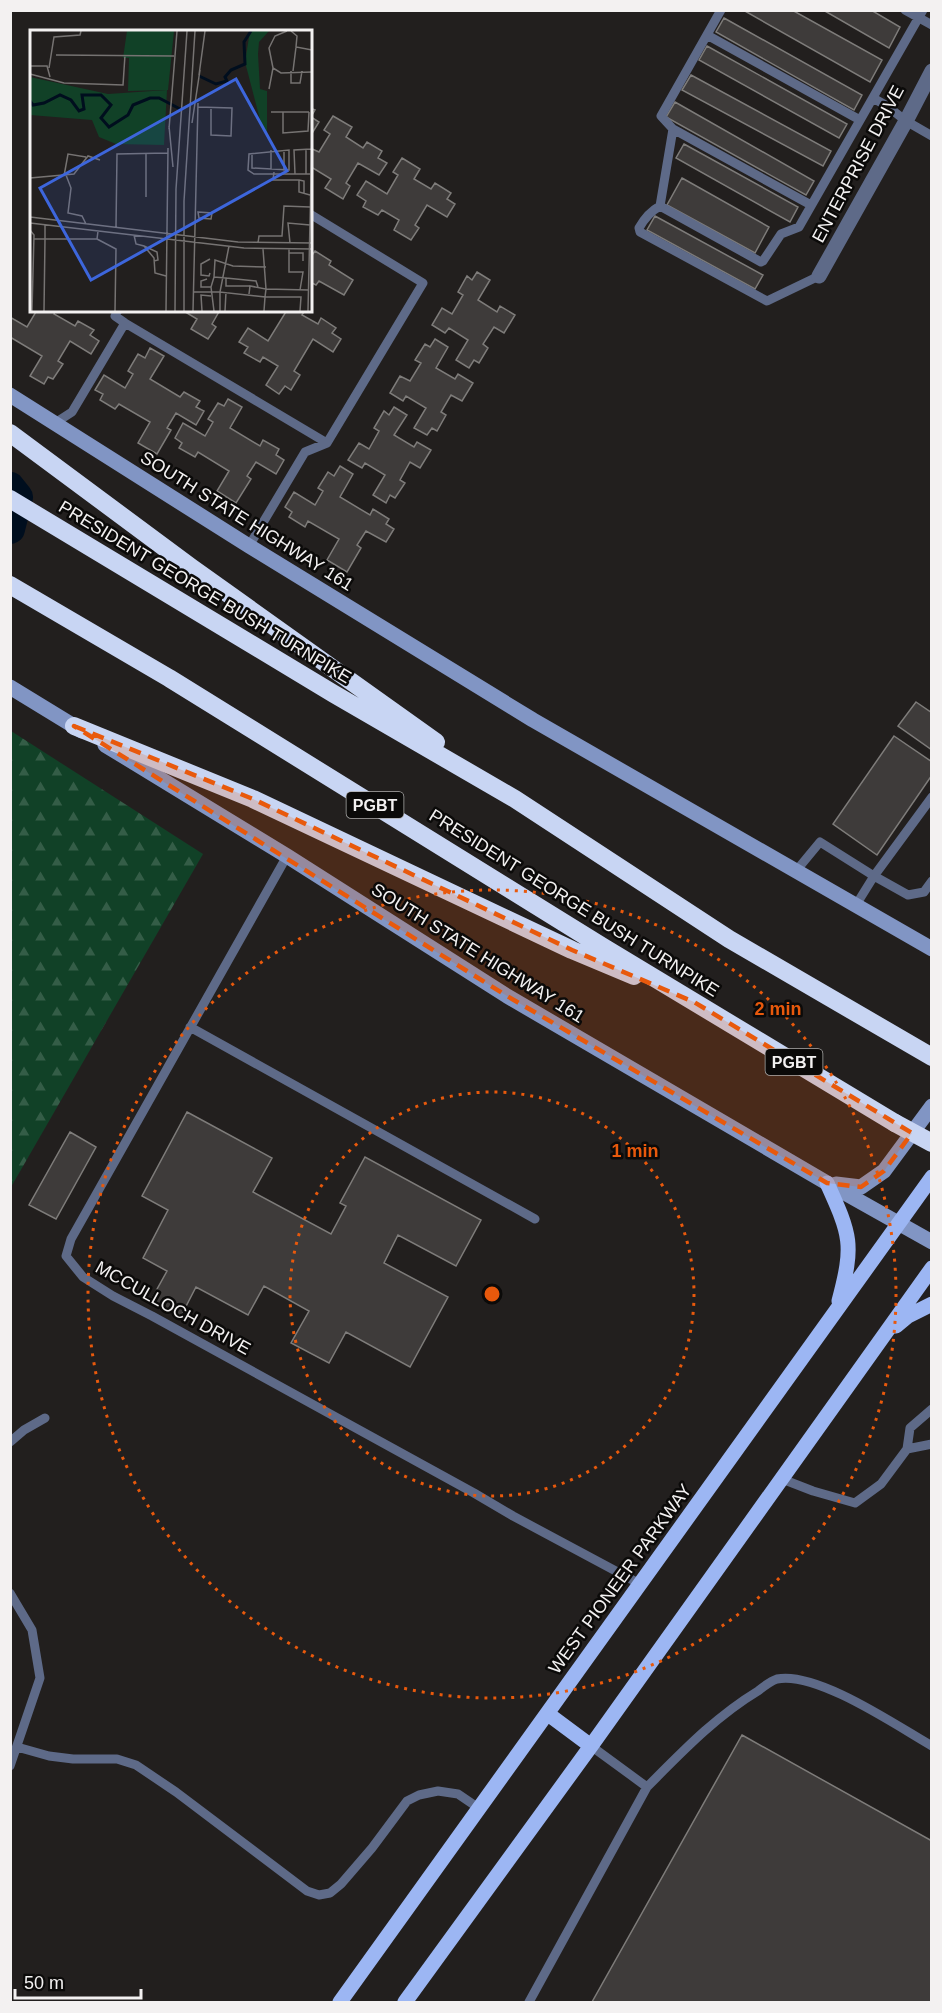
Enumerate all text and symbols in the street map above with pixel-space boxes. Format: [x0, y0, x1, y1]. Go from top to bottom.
inset map [30, 30, 312, 312]
street label: ENTERPRISE DRIVE [808, 82, 908, 246]
street label: SOUTH STATE HIGHWAY 161 [137, 447, 357, 595]
street label: PRESIDENT GEORGE BUSH TURNPIKE [55, 497, 355, 687]
road number: PGBT [346, 792, 404, 818]
street label: PRESIDENT GEORGE BUSH TURNPIKE [426, 805, 722, 1001]
street label: SOUTH STATE HIGHWAY 161 [368, 879, 588, 1027]
text: 2 min [754, 999, 802, 1019]
road number: PGBT [766, 1049, 822, 1075]
text: 1 min [611, 1141, 659, 1161]
street label: MCCULLOCH DRIVE [92, 1257, 254, 1359]
centre of rings [482, 1284, 502, 1304]
street label: WEST PIONEER PARKWAY [544, 1480, 696, 1678]
scale bar [15, 1962, 141, 2000]
text: 50 m [24, 1973, 64, 1993]

